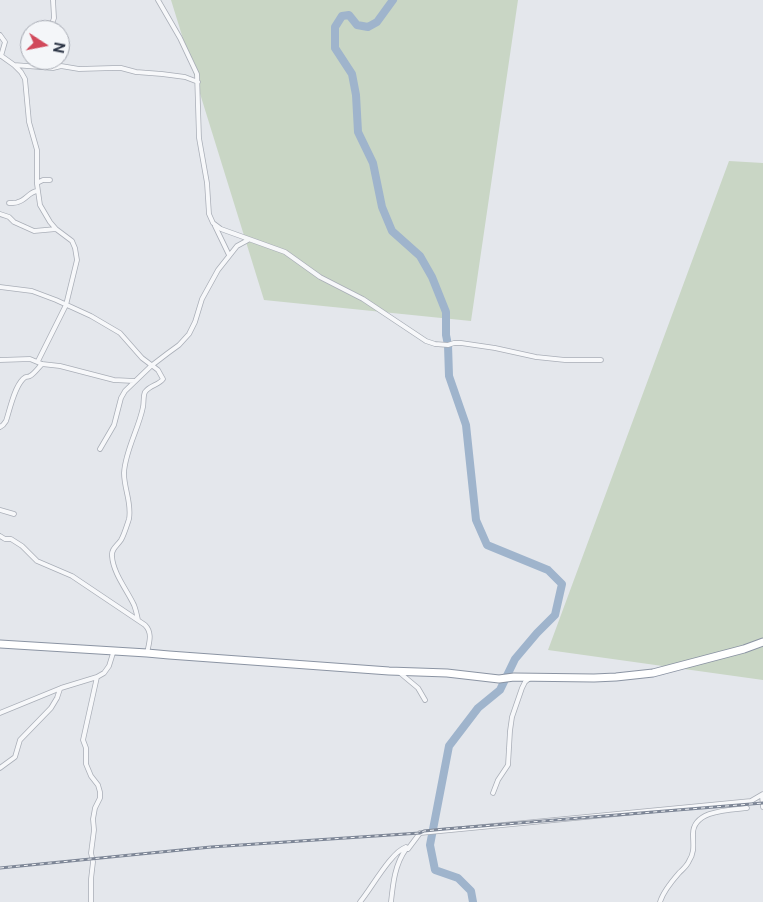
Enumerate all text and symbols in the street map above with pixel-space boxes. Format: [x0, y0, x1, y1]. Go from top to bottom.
north arrow [20, 20, 70, 70]
text: N [50, 41, 68, 55]

